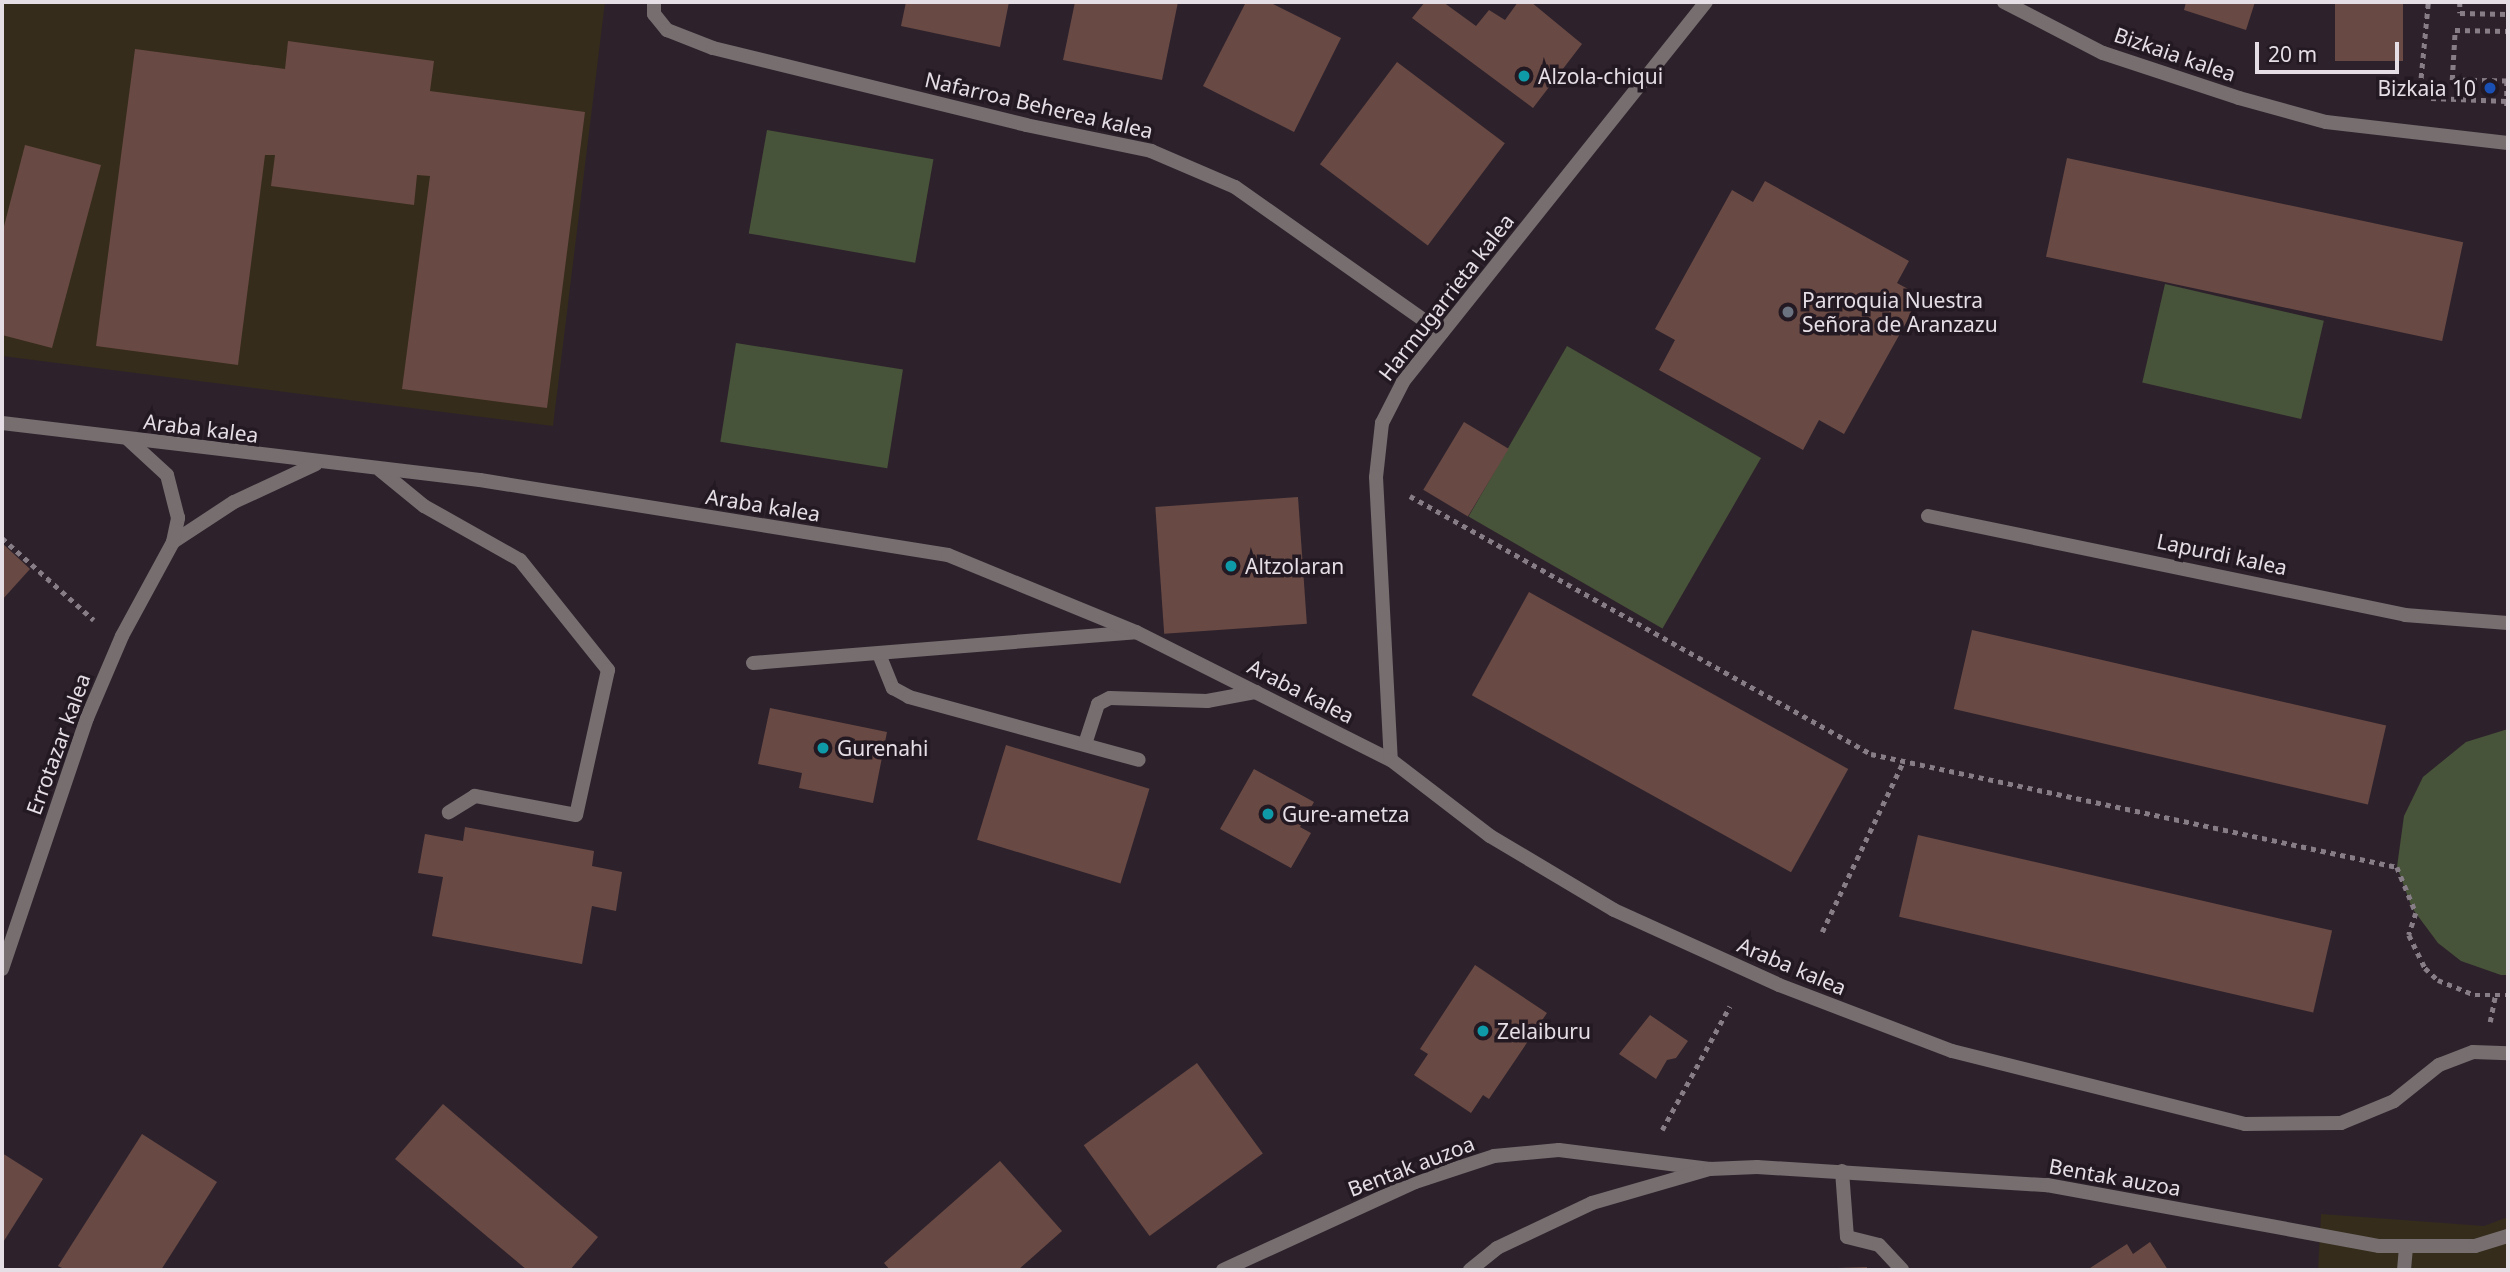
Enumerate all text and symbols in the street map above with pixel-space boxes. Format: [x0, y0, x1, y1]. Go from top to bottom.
street label: Bizkaia kalea [2111, 21, 2239, 87]
scale bar [2258, 28, 2402, 72]
text: 20 m [2268, 40, 2317, 68]
place label: Alzola-chiqui [1538, 63, 1663, 89]
street label: Nafarroa Beherea kalea [923, 66, 1155, 144]
marker: Alzola-chiqui [1516, 68, 1532, 84]
place label: Bizkaia 10 [2377, 75, 2476, 101]
marker: Bizkaia 10 [2482, 80, 2498, 96]
street label: Harmugarrieta kalea [1373, 209, 1519, 385]
place label: Parroquia Nuestra Señora de Aranzazu [1802, 287, 1998, 337]
marker: Parroquia Nuestra Señora de Aranzazu [1780, 304, 1796, 320]
street label: Araba kalea [142, 408, 260, 448]
street label: Araba kalea [704, 484, 822, 526]
street label: Lapurdi kalea [2154, 528, 2290, 580]
place label: Altzolaran [1245, 553, 1344, 579]
marker: Altzolaran [1223, 558, 1239, 574]
street label: Araba kalea [1244, 654, 1358, 728]
street label: Errotazar kalea [21, 670, 95, 818]
place label: Gurenahi [837, 735, 929, 761]
marker: Gurenahi [815, 740, 831, 756]
place label: Gure-ametza [1282, 801, 1410, 827]
marker: Gure-ametza [1260, 806, 1276, 822]
street label: Araba kalea [1734, 932, 1850, 1000]
place label: Zelaiburu [1497, 1018, 1591, 1044]
marker: Zelaiburu [1475, 1023, 1491, 1039]
street label: Bentak auzoa [1344, 1130, 1478, 1202]
street label: Bentak auzoa [2047, 1153, 2183, 1201]

